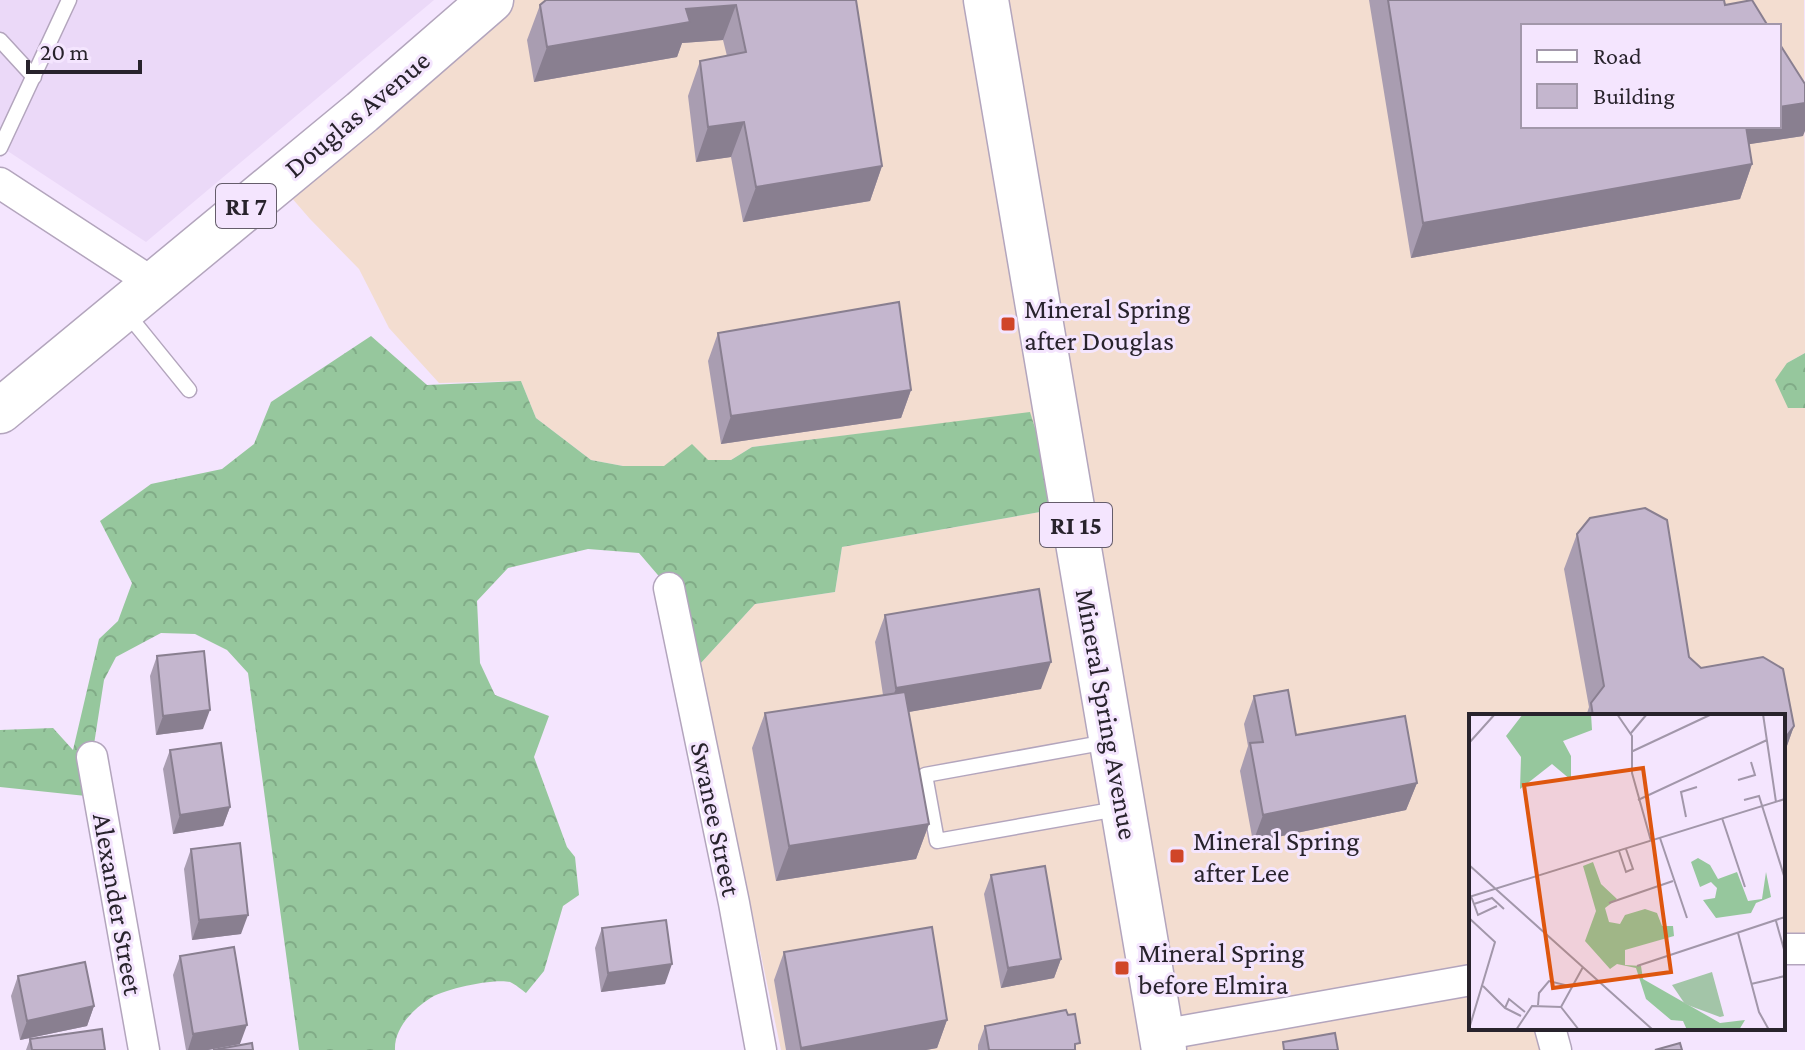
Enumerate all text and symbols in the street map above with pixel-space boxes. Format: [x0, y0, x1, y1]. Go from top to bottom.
scale bar [28, 24, 140, 74]
legend [1521, 24, 1781, 128]
text: 20 m [40, 38, 89, 65]
text: Road [1593, 42, 1642, 69]
street label: Douglas Avenue [278, 44, 436, 184]
text: Building [1593, 82, 1675, 109]
road number: RI 7 [216, 184, 276, 228]
place label: Mineral Spring after Douglas [1024, 293, 1191, 356]
marker: Mineral Spring after Douglas [999, 315, 1017, 333]
road number: RI 15 [1040, 503, 1112, 547]
street label: Mineral Spring Avenue [1070, 586, 1144, 842]
inset map [1469, 714, 1785, 1030]
street label: Swanee Street [685, 739, 748, 900]
street label: Alexander Street [87, 811, 149, 998]
place label: Mineral Spring after Lee [1193, 825, 1360, 888]
marker: Mineral Spring after Lee [1168, 847, 1186, 865]
place label: Mineral Spring before Elmira [1138, 937, 1305, 1000]
marker: Mineral Spring before Elmira [1113, 959, 1131, 977]

